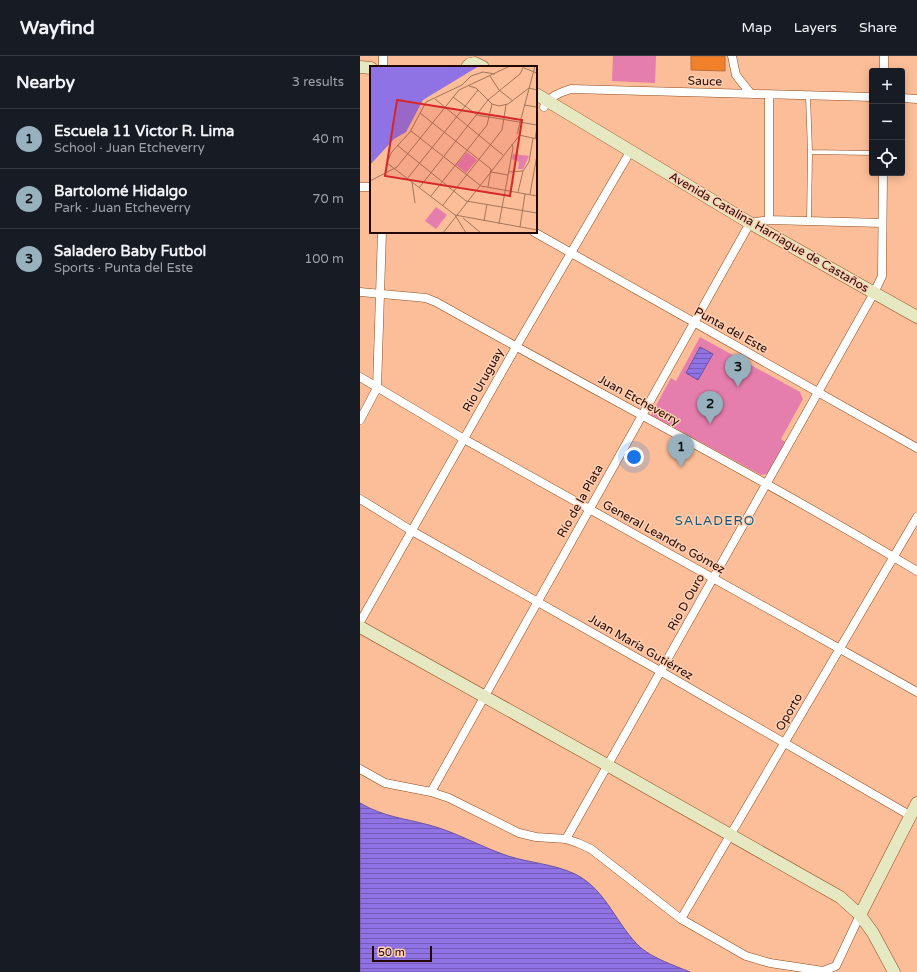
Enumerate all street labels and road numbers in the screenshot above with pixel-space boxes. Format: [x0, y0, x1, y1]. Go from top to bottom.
street label: Sauce [687, 73, 723, 89]
street label: Avenida Catalina Harriague de Castaños [667, 169, 872, 295]
street label: Punta del Este [692, 304, 770, 356]
street label: Río Uruguay [460, 345, 507, 414]
street label: Juan Etcheverry [596, 372, 683, 428]
street label: Río de la Plata [554, 462, 606, 540]
street label: General Leandro Gómez [600, 497, 728, 577]
street label: Rio D Ouro [665, 571, 707, 633]
street label: Juan María Gutiérrez [586, 611, 696, 683]
street label: Oporto [773, 691, 805, 733]

